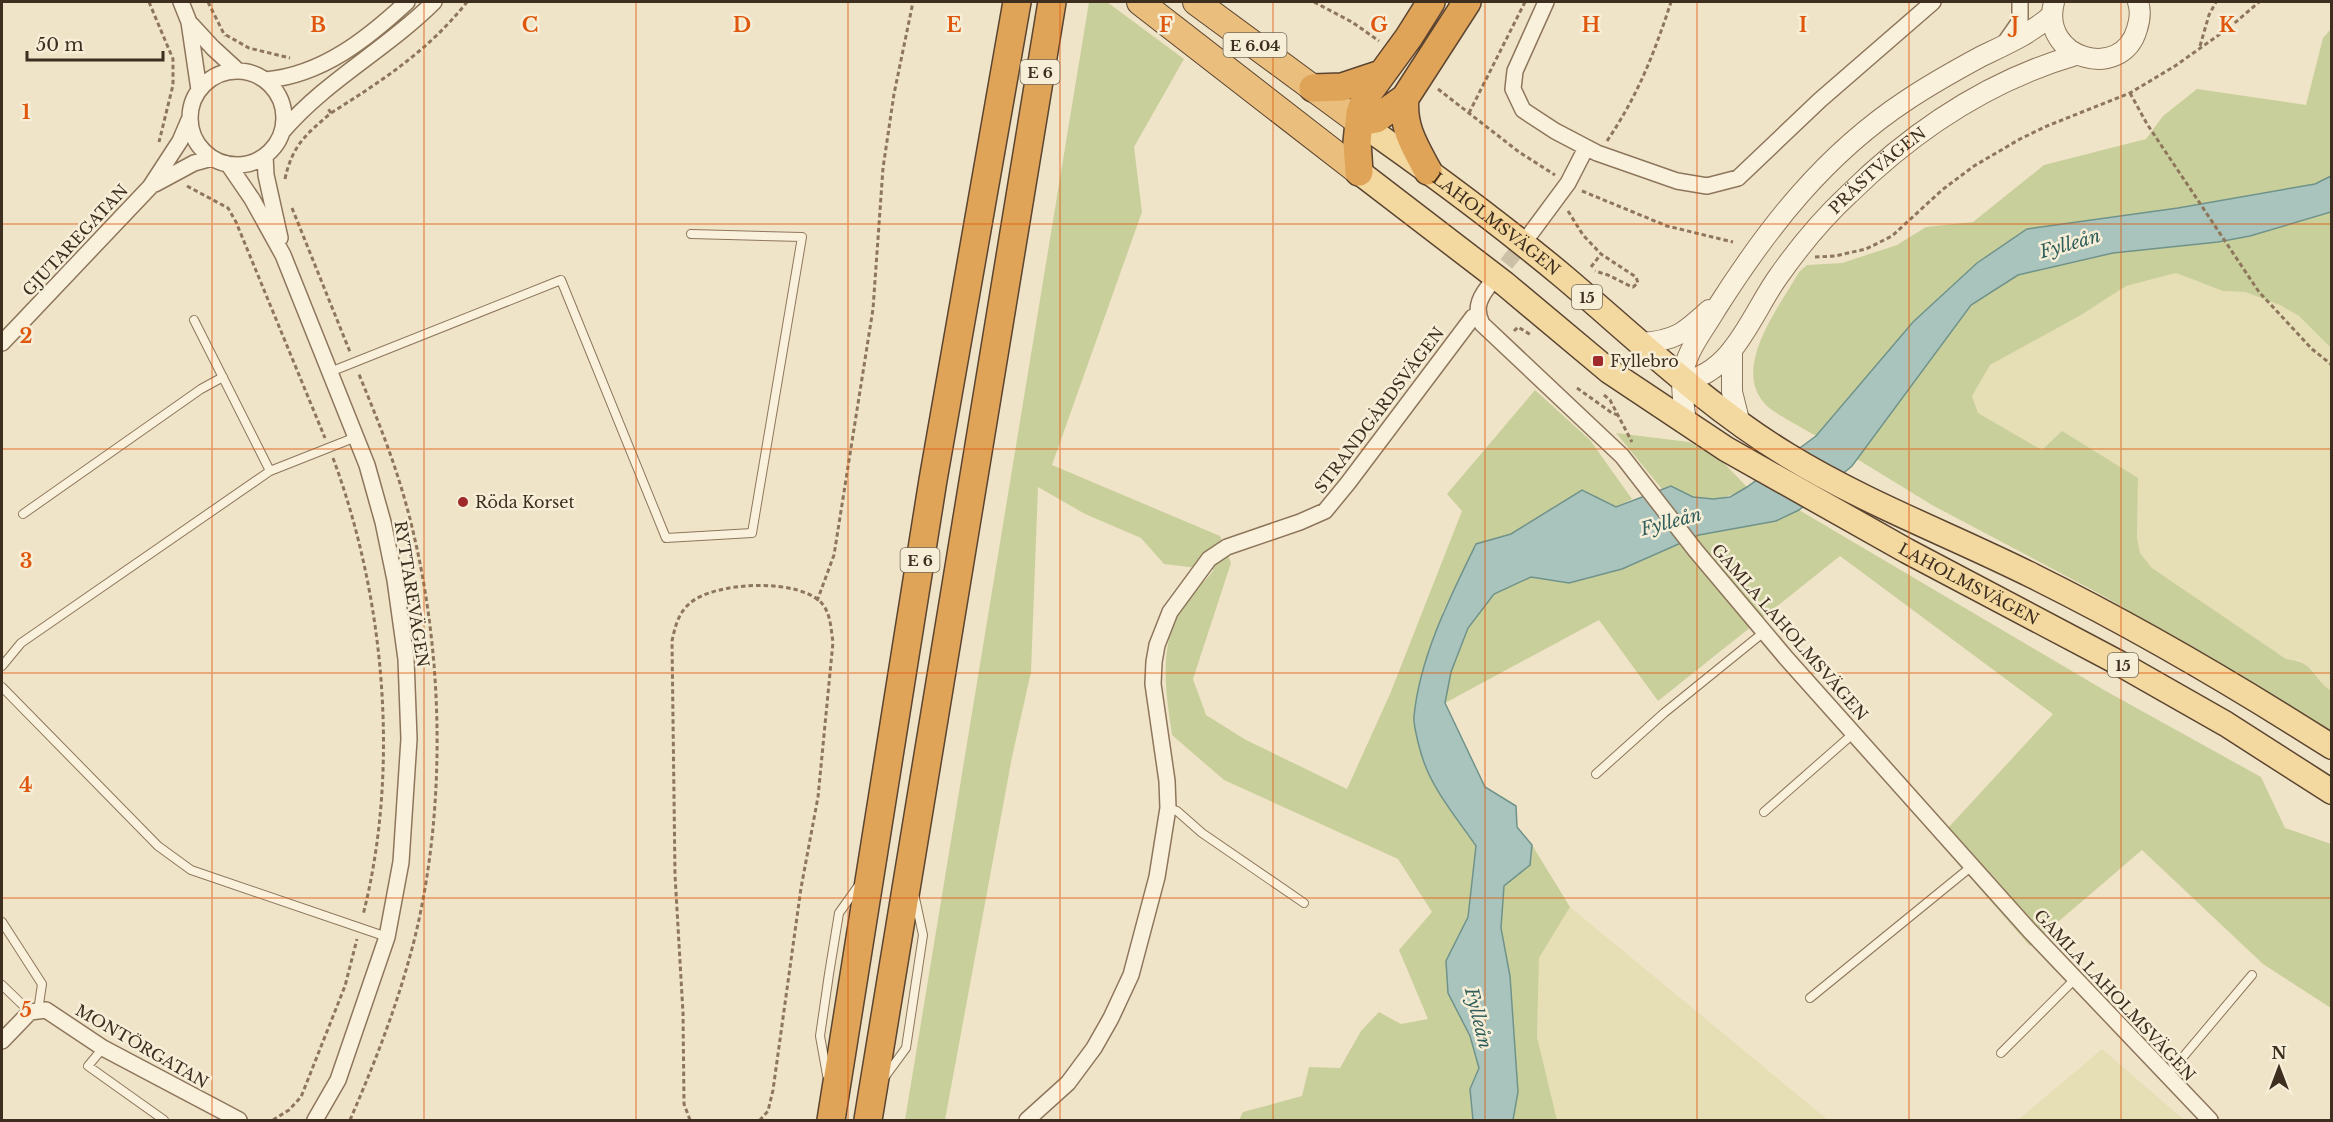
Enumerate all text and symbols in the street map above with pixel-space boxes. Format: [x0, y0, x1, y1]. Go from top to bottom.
text: B [310, 13, 326, 37]
text: C [522, 13, 538, 37]
text: D [733, 13, 751, 37]
text: E [946, 13, 962, 37]
text: F [1159, 13, 1173, 37]
text: G [1370, 13, 1388, 37]
text: H [1582, 13, 1601, 37]
text: I [1799, 13, 1807, 37]
text: J [2007, 13, 2019, 37]
text: K [2219, 13, 2236, 37]
scale bar [27, 24, 164, 62]
road number: E 6.04 [1224, 33, 1286, 57]
text: 50 m [36, 34, 84, 56]
road number: E 6 [1020, 60, 1060, 84]
text: 1 [22, 100, 31, 124]
street label: PRÄSTVÄGEN [1824, 123, 1930, 218]
street label: LAHOLMSVÄGEN [1429, 168, 1564, 280]
street label: GJUTAREGATAN [18, 180, 132, 300]
water label: Fylleån [2036, 225, 2103, 263]
road number: 15 [1572, 285, 1602, 309]
street label: STRANDGÅRDSVÄGEN [1310, 323, 1448, 497]
text: 2 [19, 324, 33, 348]
place label: Fyllebro [1610, 351, 1679, 371]
marker: Fyllebro [1591, 354, 1605, 368]
place label: Röda Korset [475, 492, 575, 512]
marker: Röda Korset [456, 495, 470, 509]
water label: Fylleån [1637, 503, 1704, 541]
street label: RYTTAREVÄGEN [391, 519, 433, 669]
street label: LAHOLMSVÄGEN [1895, 538, 2043, 629]
street label: GAMLA LAHOLMSVÄGEN [1708, 540, 1872, 724]
road number: E 6 [900, 548, 940, 572]
text: 3 [20, 549, 32, 573]
road number: 15 [2108, 653, 2138, 677]
text: 4 [19, 773, 33, 797]
street label: GAMLA LAHOLMSVÄGEN [2030, 905, 2200, 1085]
water label: Fylleån [1460, 984, 1496, 1051]
text: 5 [20, 998, 32, 1022]
street label: MONTÖRGATAN [72, 1000, 212, 1092]
north arrow [2249, 1038, 2309, 1098]
text: N [2271, 1043, 2287, 1063]

